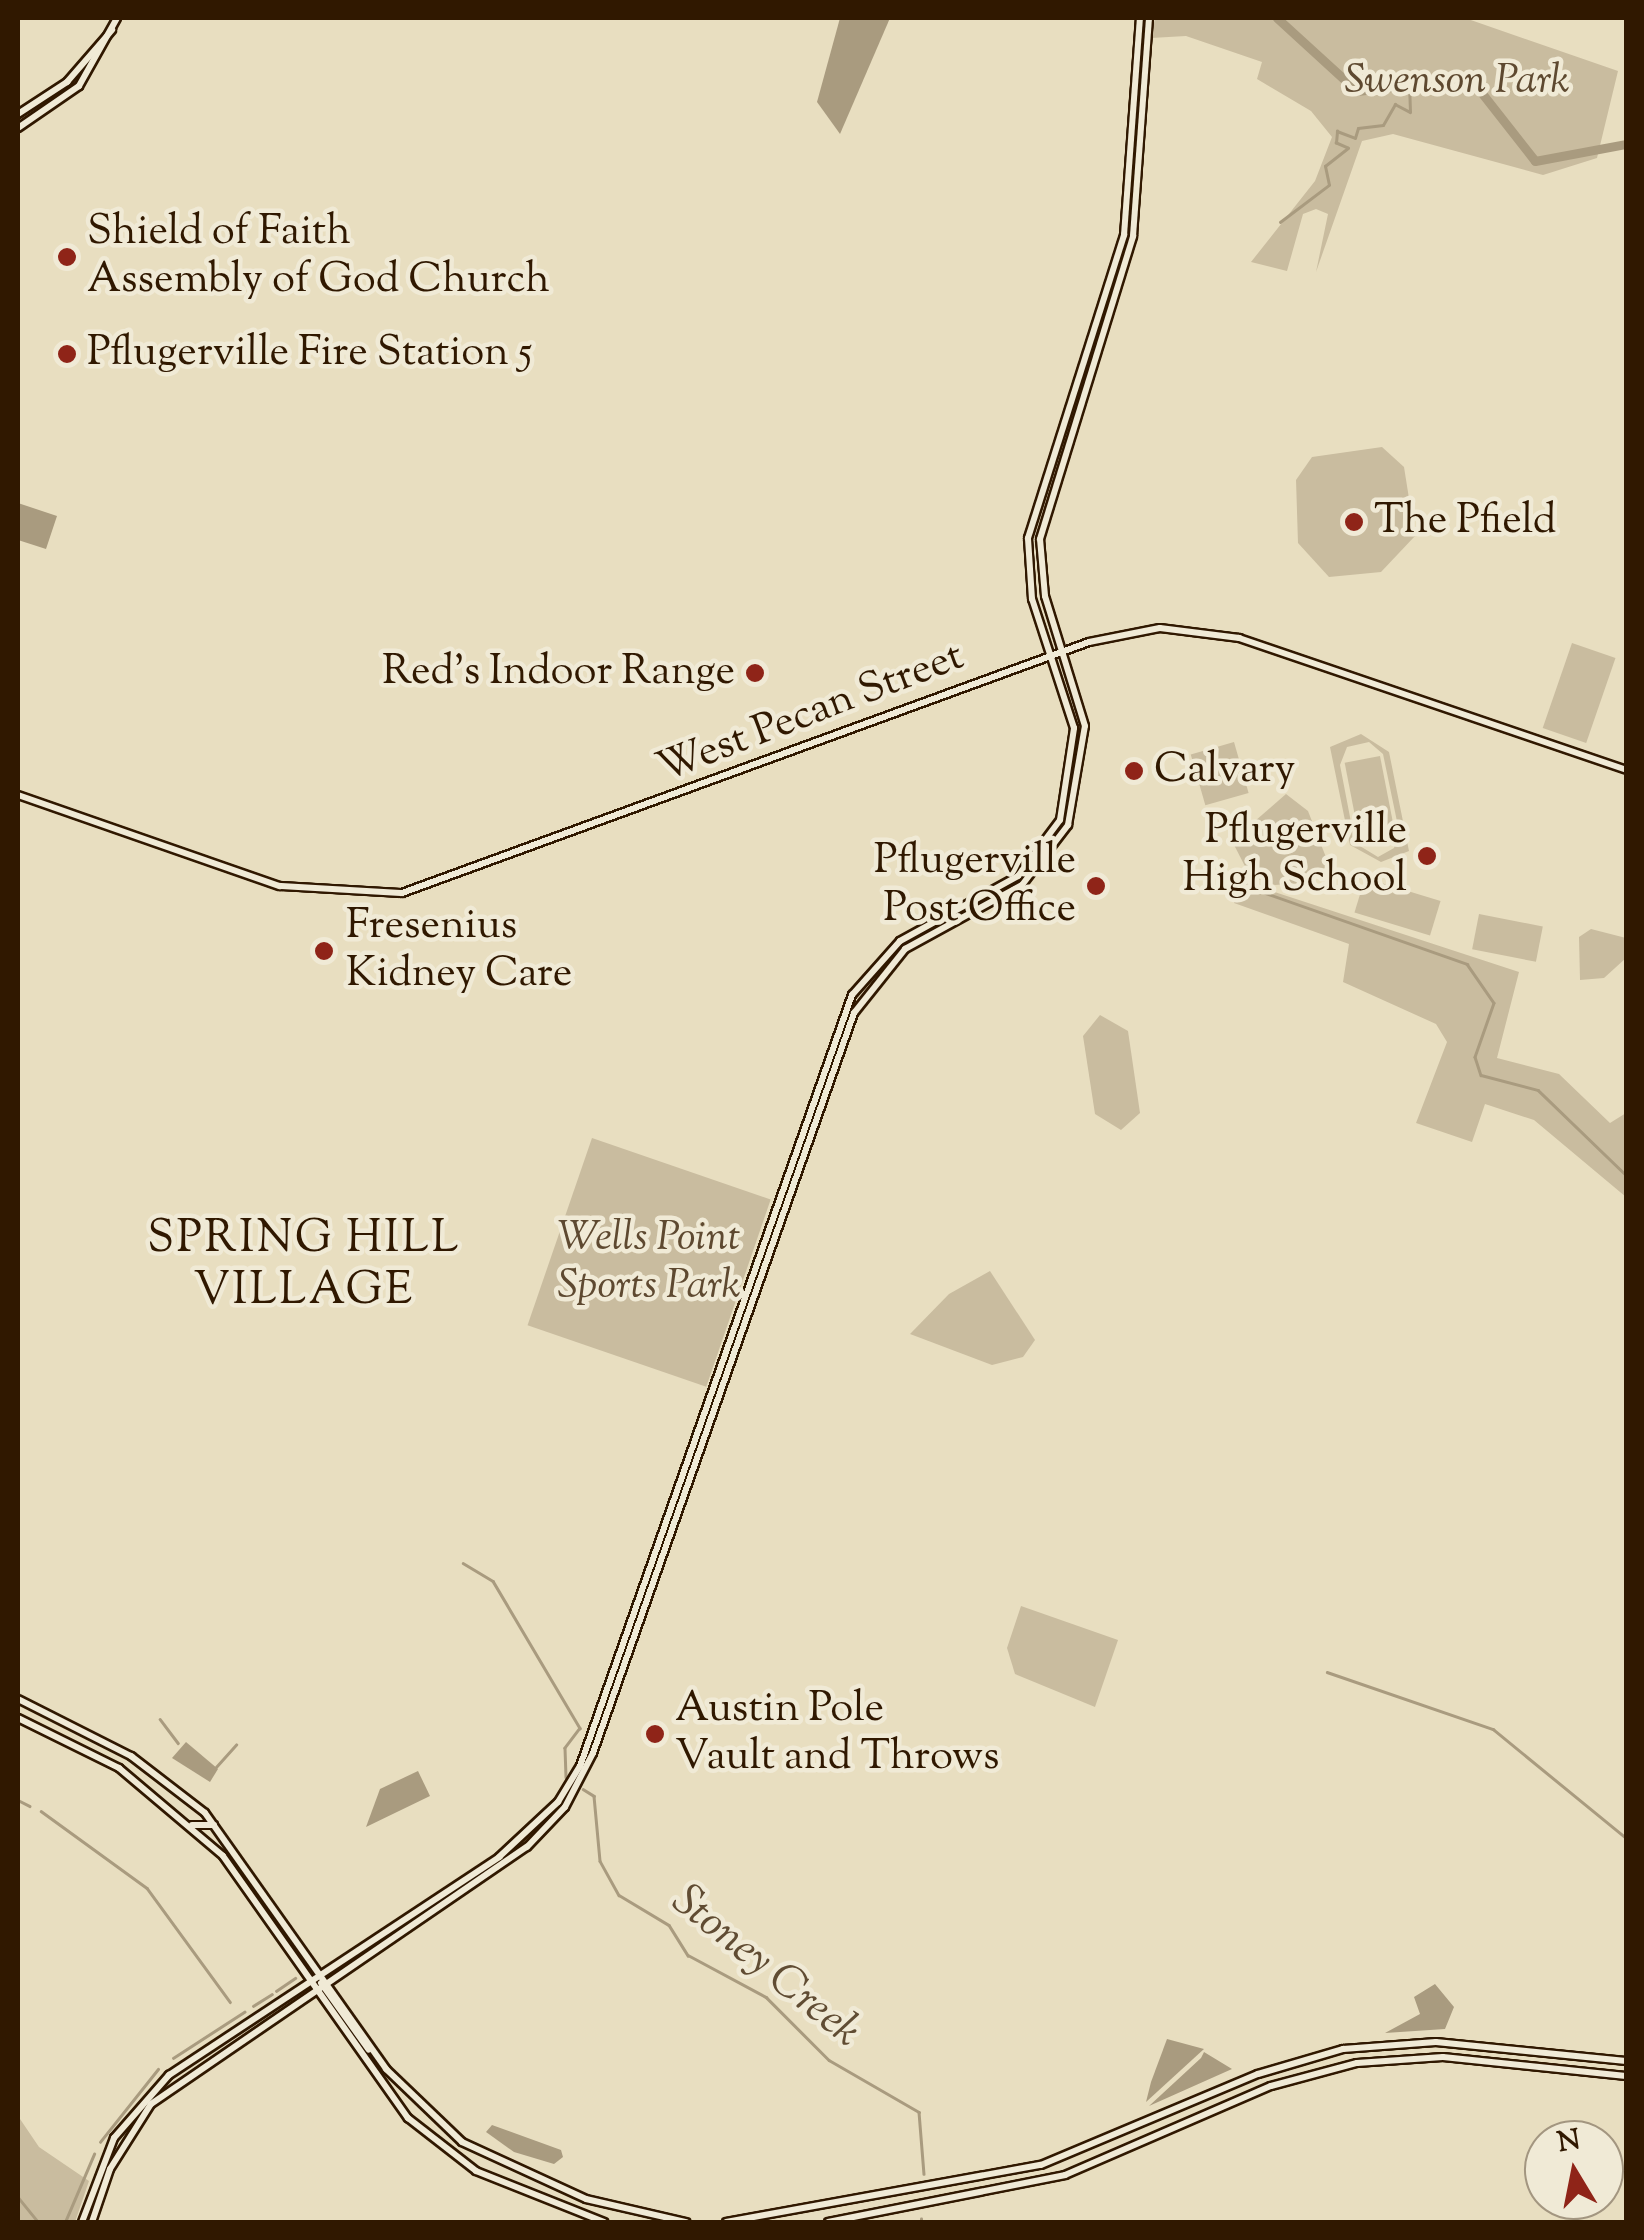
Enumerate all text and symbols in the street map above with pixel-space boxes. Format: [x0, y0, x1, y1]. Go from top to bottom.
park label: Swenson Park [1344, 57, 1570, 107]
place label: Shield of Faith Assembly of God Church [87, 208, 550, 306]
marker: Shield of Faith Assembly of God Church [56, 246, 78, 268]
place label: Pflugerville Fire Station 5 [87, 329, 532, 379]
marker: Pflugerville Fire Station 5 [56, 343, 78, 365]
place label: The Pfield [1374, 497, 1557, 547]
marker: The Pfield [1343, 511, 1365, 533]
street label: West Pecan Street [651, 632, 971, 796]
place label: Red's Indoor Range [382, 648, 735, 698]
marker: Red's Indoor Range [744, 662, 766, 684]
place label: Calvary [1154, 746, 1295, 796]
marker: Calvary [1123, 760, 1145, 782]
place label: Pflugerville High School [1182, 807, 1407, 906]
place label: Pflugerville Post Office [874, 837, 1076, 936]
marker: Pflugerville High School [1416, 845, 1438, 867]
marker: Pflugerville Post Office [1085, 875, 1107, 897]
place label: Fresenius Kidney Care [346, 902, 572, 1000]
marker: Fresenius Kidney Care [311, 938, 337, 964]
district label: SPRING HILL VILLAGE [147, 1214, 461, 1320]
park label: Wells Point Sports Park [558, 1214, 740, 1312]
place label: Austin Pole Vault and Throws [675, 1685, 1000, 1784]
marker: Austin Pole Vault and Throws [644, 1723, 666, 1745]
water label: Stoney Creek [660, 1875, 870, 2061]
north arrow [1524, 2120, 1624, 2220]
text: N [1555, 2121, 1584, 2164]

